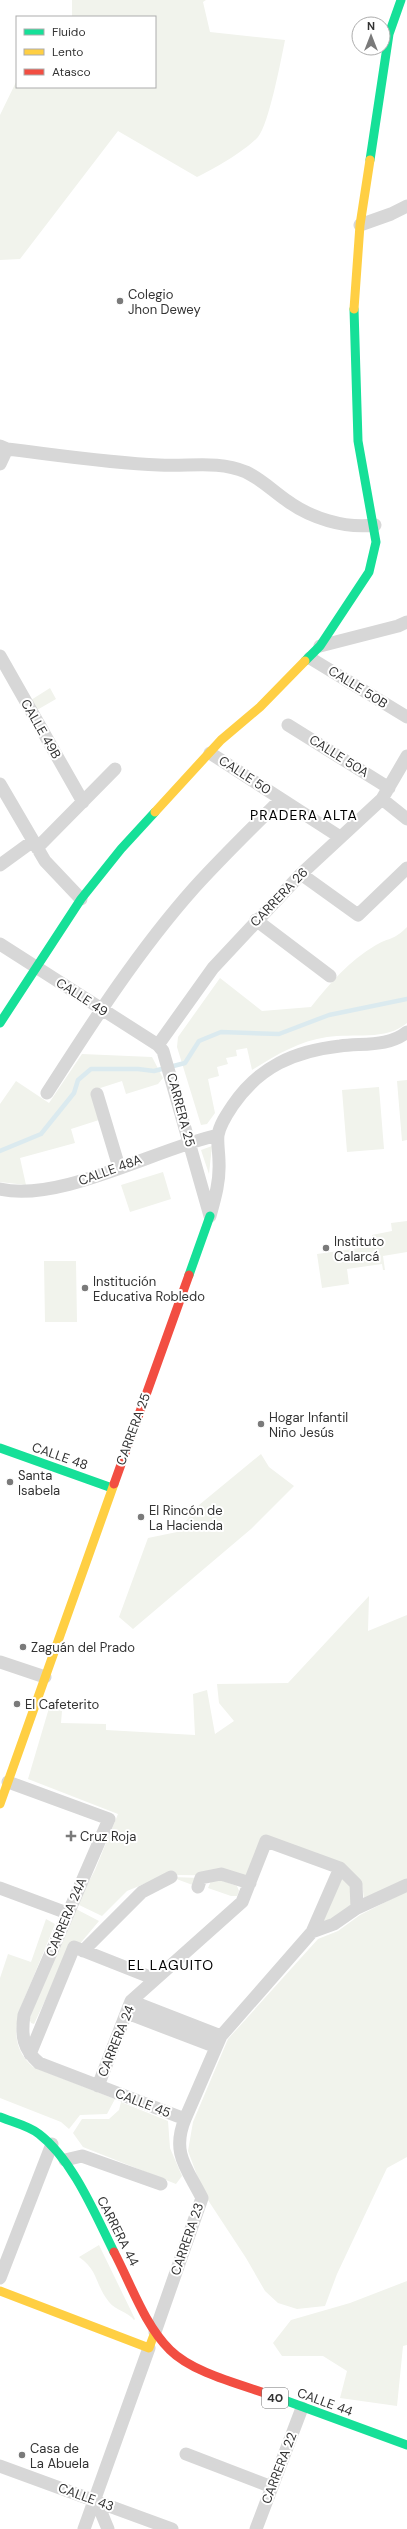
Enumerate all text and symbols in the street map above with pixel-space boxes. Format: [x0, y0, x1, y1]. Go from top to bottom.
legend [16, 16, 156, 88]
north arrow [351, 16, 391, 56]
text: N [367, 19, 375, 33]
text: Fluido [52, 24, 86, 40]
text: Lento [52, 44, 83, 60]
text: Atasco [52, 64, 91, 80]
place label: Colegio Jhon Dewey [128, 286, 201, 318]
marker: Colegio Jhon Dewey [115, 296, 125, 306]
street label: CALLE 50B [325, 662, 391, 712]
street label: CALLE 49B [17, 696, 65, 762]
street label: CALLE 50A [306, 731, 372, 781]
street label: CALLE 50 [216, 752, 274, 798]
district label: PRADERA ALTA [250, 806, 358, 824]
street label: CARRERA 26 [246, 864, 312, 930]
street label: CALLE 49 [53, 974, 111, 1020]
street label: CARRERA 25 [163, 1071, 199, 1149]
street label: CALLE 48A [76, 1151, 144, 1189]
place label: Instituto Calarcá [334, 1233, 384, 1265]
marker: Instituto Calarcá [321, 1243, 331, 1253]
place label: Institución Educativa Robledo [93, 1273, 205, 1305]
marker: Institución Educativa Robledo [80, 1283, 90, 1293]
street label: CARRERA 25 [112, 1390, 154, 1468]
place label: Hogar Infantil Niño Jesús [269, 1409, 348, 1441]
marker: Hogar Infantil Niño Jesús [256, 1419, 266, 1429]
street label: CALLE 48 [30, 1439, 90, 1474]
place label: Santa Isabela [18, 1467, 60, 1499]
marker: Santa Isabela [5, 1477, 15, 1487]
place label: El Rincón de La Hacienda [149, 1502, 223, 1534]
marker: El Rincón de La Hacienda [136, 1512, 146, 1522]
place label: Zaguán del Prado [31, 1639, 135, 1656]
marker: Zaguán del Prado [18, 1642, 28, 1652]
place label: El Cafeterito [25, 1696, 100, 1713]
marker: El Cafeterito [12, 1699, 22, 1709]
place label: Cruz Roja [80, 1828, 136, 1845]
marker: Cruz Roja [65, 1830, 77, 1842]
street label: CARRERA 24A [42, 1875, 90, 1959]
district label: EL LAGUITO [128, 1956, 214, 1974]
street label: CARRERA 24 [94, 2003, 138, 2079]
street label: CALLE 45 [113, 2085, 173, 2121]
street label: CARRERA 44 [93, 2193, 143, 2269]
street label: CARRERA 23 [167, 2201, 207, 2277]
street label: CALLE 44 [295, 2384, 355, 2420]
road number: 40 [262, 2388, 288, 2408]
street label: CARRERA 22 [258, 2430, 300, 2506]
place label: Casa de La Abuela [30, 2440, 89, 2472]
marker: Casa de La Abuela [17, 2450, 27, 2460]
street label: CALLE 43 [56, 2479, 116, 2515]

